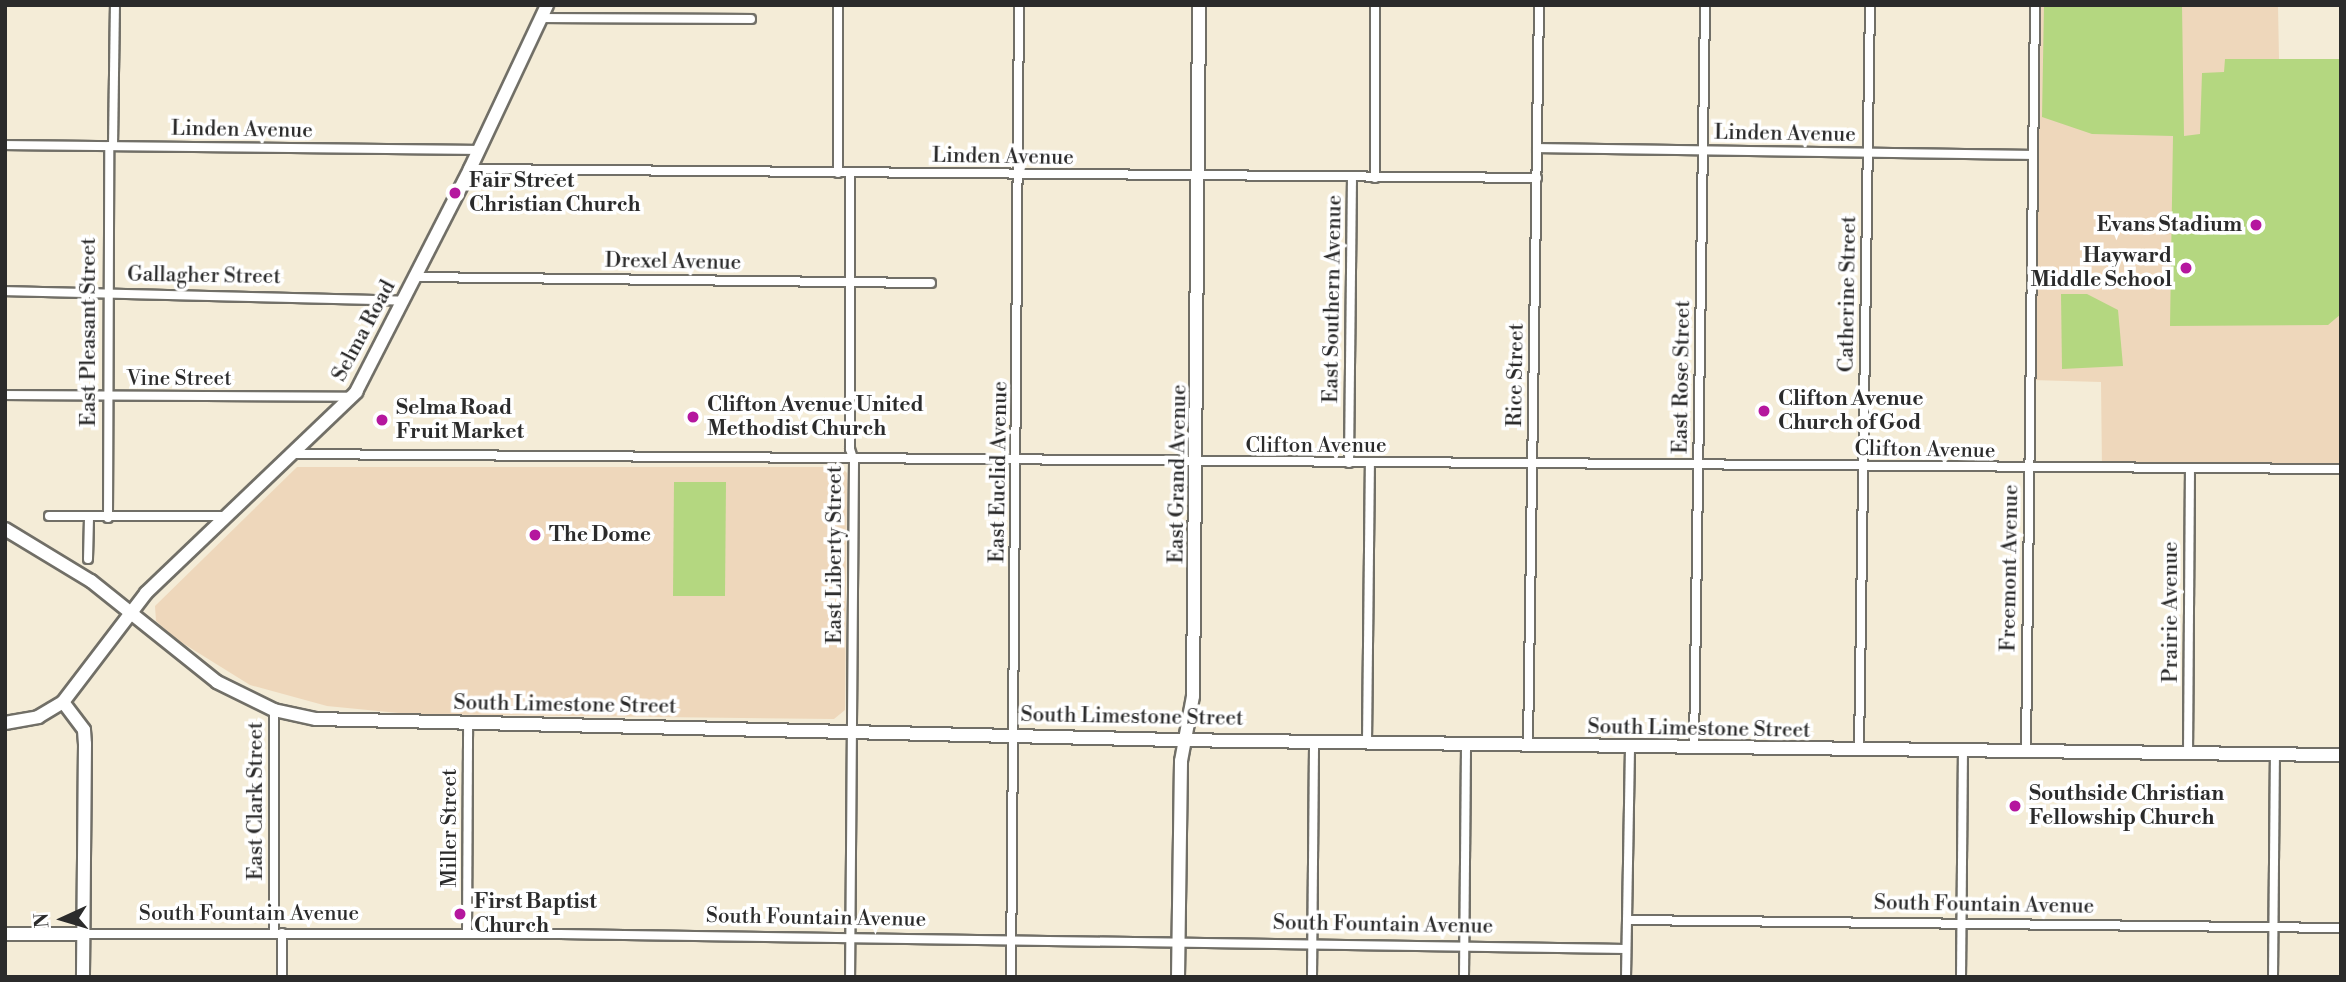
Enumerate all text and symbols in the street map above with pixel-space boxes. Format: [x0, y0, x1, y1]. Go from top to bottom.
street label: Linden Avenue [171, 116, 313, 144]
street label: Linden Avenue [1714, 120, 1856, 148]
street label: Linden Avenue [932, 143, 1074, 171]
place label: Fair Street Christian Church [469, 168, 641, 218]
marker: Fair Street Christian Church [447, 185, 463, 201]
street label: East Southern Avenue [1319, 195, 1347, 403]
place label: Evans Stadium [2097, 212, 2242, 238]
street label: Catherine Street [1834, 215, 1862, 373]
marker: Evans Stadium [2248, 217, 2264, 233]
street label: East Pleasant Street [76, 237, 102, 427]
place label: Hayward Middle School [2030, 243, 2172, 293]
street label: Drexel Avenue [605, 248, 741, 276]
marker: Hayward Middle School [2178, 260, 2194, 276]
street label: Gallagher Street [127, 262, 281, 290]
street label: Selma Road [327, 276, 401, 386]
street label: East Rose Street [1668, 300, 1696, 454]
street label: Rice Street [1502, 323, 1530, 427]
street label: Vine Street [126, 366, 232, 392]
street label: East Euclid Avenue [985, 381, 1013, 563]
street label: East Grand Avenue [1164, 384, 1192, 564]
place label: Clifton Avenue Church of God [1778, 386, 1924, 436]
place label: Clifton Avenue United Methodist Church [707, 392, 924, 442]
place label: Selma Road Fruit Market [396, 395, 524, 445]
marker: Clifton Avenue Church of God [1756, 403, 1772, 419]
marker: Clifton Avenue United Methodist Church [685, 409, 701, 425]
marker: Selma Road Fruit Market [374, 412, 390, 428]
street label: Clifton Avenue [1246, 433, 1386, 459]
street label: Clifton Avenue [1854, 436, 1996, 464]
street label: East Liberty Street [822, 466, 848, 644]
street label: Freemont Avenue [1996, 484, 2024, 652]
place label: The Dome [549, 522, 651, 548]
marker: The Dome [527, 527, 543, 543]
street label: Prairie Avenue [2158, 541, 2184, 683]
street label: South Limestone Street [453, 690, 677, 720]
street label: South Limestone Street [1020, 702, 1244, 732]
street label: South Limestone Street [1587, 714, 1811, 744]
street label: East Clark Street [243, 722, 269, 880]
street label: Miller Street [437, 769, 463, 887]
place label: Southside Christian Fellowship Church [2029, 781, 2224, 831]
marker: Southside Christian Fellowship Church [2007, 798, 2023, 814]
north arrow [28, 884, 98, 954]
place label: First Baptist Church [474, 889, 597, 939]
street label: South Fountain Avenue [1874, 890, 2094, 920]
street label: South Fountain Avenue [139, 901, 359, 927]
street label: South Fountain Avenue [706, 903, 926, 933]
marker: First Baptist Church [452, 906, 468, 922]
street label: South Fountain Avenue [1273, 910, 1493, 940]
text: N [30, 912, 55, 929]

